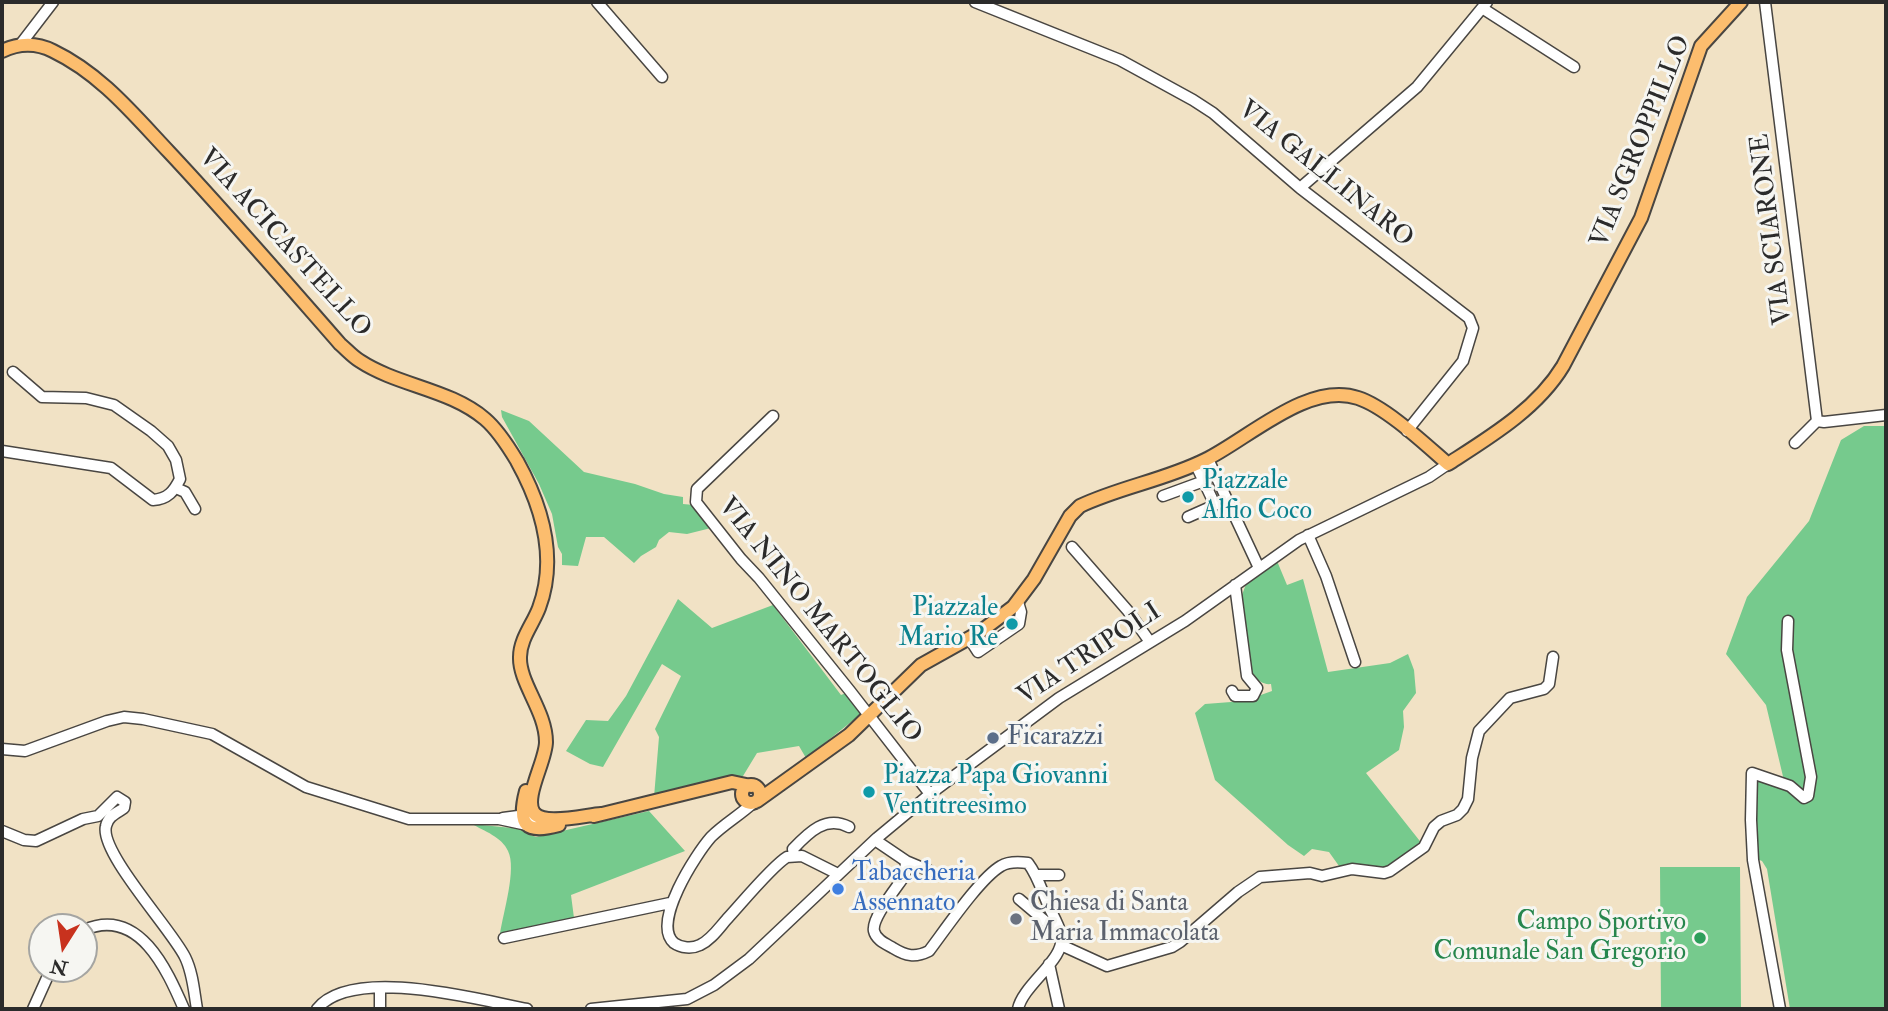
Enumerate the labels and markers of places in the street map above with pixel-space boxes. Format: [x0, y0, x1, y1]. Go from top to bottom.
place label: Piazzale Alfio Coco [1202, 466, 1312, 528]
marker: Piazzale Alfio Coco [1180, 489, 1196, 505]
place label: Piazzale Mario Re [899, 593, 998, 654]
marker: Piazzale Mario Re [1004, 616, 1020, 632]
place label: Ficarazzi [1007, 722, 1104, 754]
marker: Ficarazzi [985, 730, 1001, 746]
place label: Piazza Papa Giovanni Ventitreesimo [883, 761, 1108, 822]
marker: Piazza Papa Giovanni Ventitreesimo [861, 784, 877, 800]
place label: Tabaccheria Assennato [852, 858, 975, 920]
marker: Tabaccheria Assennato [830, 881, 846, 897]
place label: Chiesa di Santa Maria Immacolata [1030, 888, 1219, 950]
place label: Campo Sportivo Comunale San Gregorio [1433, 907, 1686, 968]
marker: Chiesa di Santa Maria Immacolata [1008, 911, 1024, 927]
marker: Campo Sportivo Comunale San Gregorio [1692, 930, 1708, 946]

